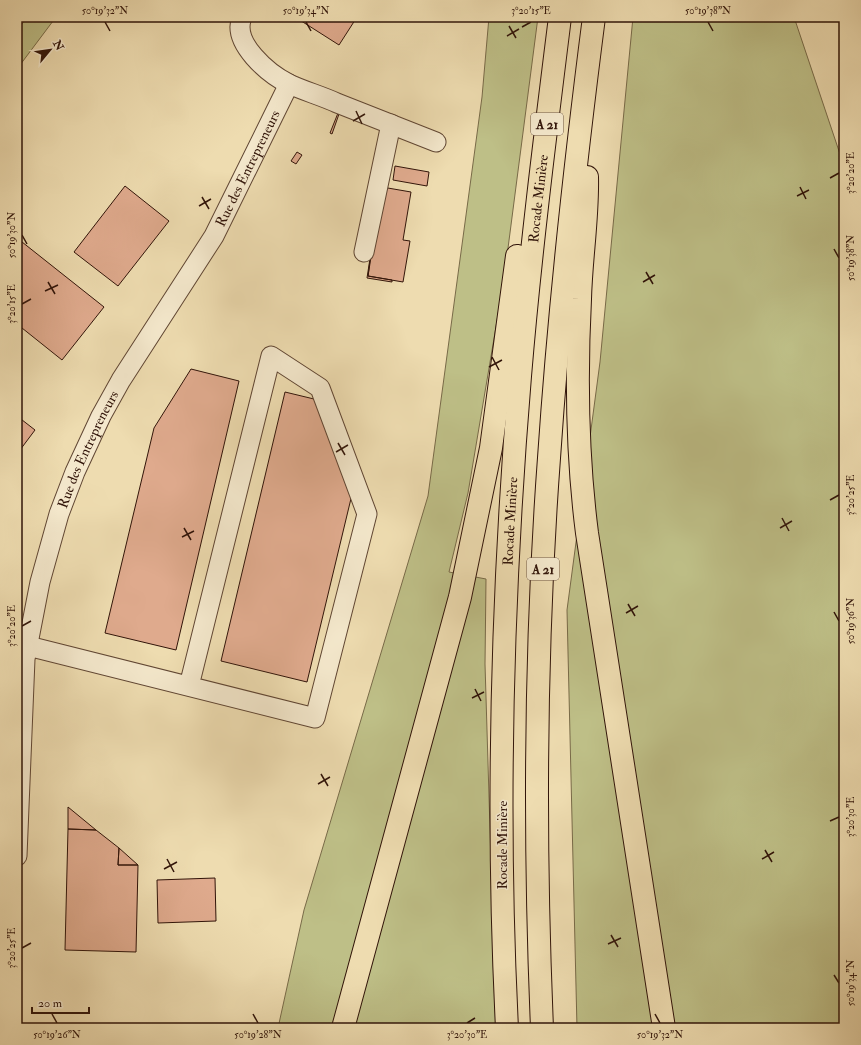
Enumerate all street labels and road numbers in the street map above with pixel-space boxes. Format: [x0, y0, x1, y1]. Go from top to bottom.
street label: Rue des Entrepreneurs [212, 107, 284, 230]
road number: A 21 [531, 113, 563, 135]
street label: Rocade Minière [525, 153, 552, 244]
street label: Rue des Entrepreneurs [54, 388, 123, 511]
street label: Rocade Minière [499, 476, 522, 566]
road number: A 21 [527, 558, 559, 580]
street label: Rocade Minière [494, 800, 511, 889]

